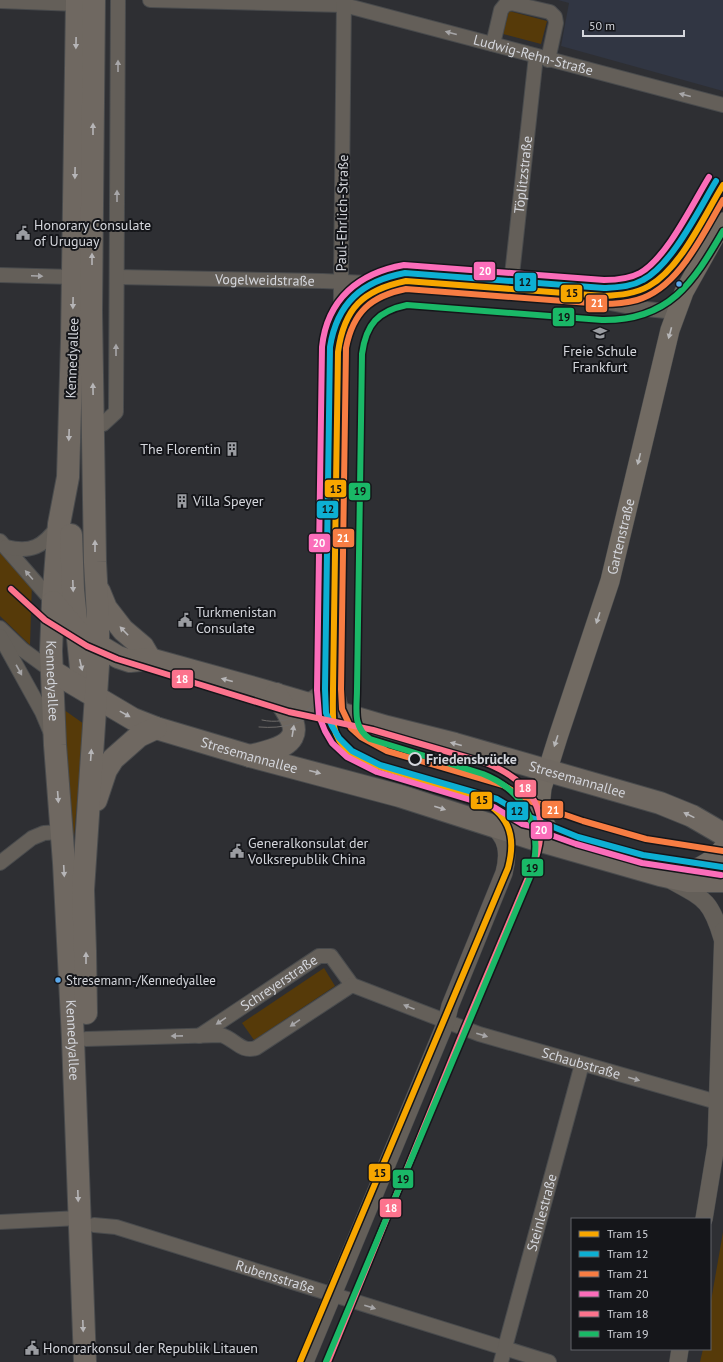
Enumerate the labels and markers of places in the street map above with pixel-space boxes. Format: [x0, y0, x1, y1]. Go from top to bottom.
place label: Honorary Consulate of Uruguay [34, 216, 151, 250]
public building icon: Honorary Consulate of Uruguay [15, 225, 31, 241]
unlabelled marker [674, 279, 684, 289]
school or university icon: Freie Schule Frankfurt [592, 325, 608, 341]
place label: Freie Schule Frankfurt [563, 342, 637, 376]
place label: The Florentin [140, 440, 221, 458]
building icon: The Florentin [224, 441, 240, 457]
place label: Villa Speyer [192, 492, 264, 510]
building icon: Villa Speyer [174, 493, 190, 509]
place label: Turkmenistan Consulate [196, 603, 276, 637]
public building icon: Turkmenistan Consulate [177, 612, 193, 628]
place label: Friedensbrücke [426, 750, 517, 768]
marker: Friedensbrücke [408, 752, 422, 766]
place label: Generalkonsulat der Volksrepublik China [247, 834, 369, 868]
public building icon: Generalkonsulat der Volksrepublik China [229, 843, 245, 859]
place label: Stresemann-/Kennedyallee [66, 972, 216, 989]
marker: Stresemann-/Kennedyallee [53, 975, 63, 985]
place label: Honorarkonsul der Republik Litauen [43, 1339, 258, 1357]
public building icon: Honorarkonsul der Republik Litauen [24, 1340, 40, 1356]

